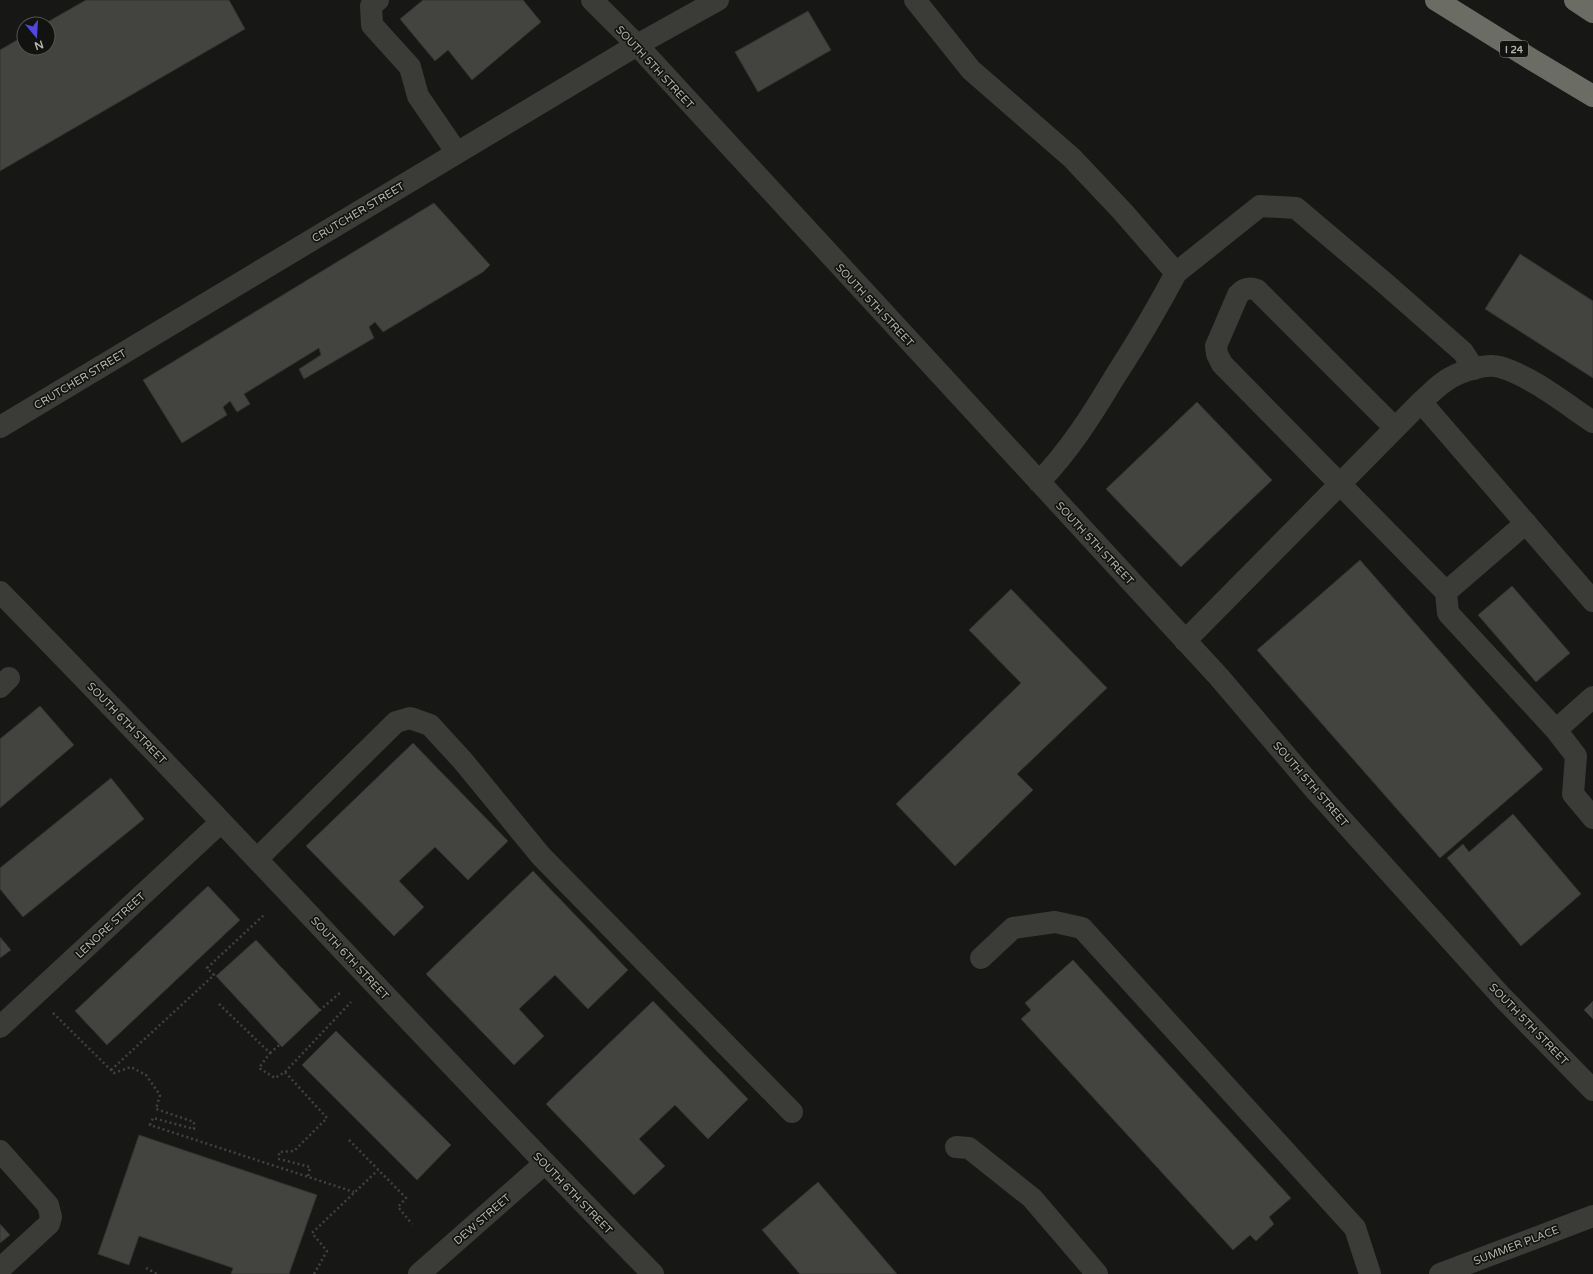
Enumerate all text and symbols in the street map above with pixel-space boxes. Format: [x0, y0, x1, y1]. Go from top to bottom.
north arrow [16, 16, 56, 56]
street label: SOUTH 5TH STREET [613, 23, 697, 112]
text: N [33, 37, 45, 53]
road number: I 24 [1500, 41, 1528, 57]
street label: CRUTCHER STREET [310, 180, 407, 245]
street label: SOUTH 5TH STREET [833, 261, 917, 350]
street label: CRUTCHER STREET [32, 347, 129, 412]
street label: SOUTH 5TH STREET [1053, 499, 1137, 588]
street label: SOUTH 6TH STREET [84, 680, 169, 767]
street label: SOUTH 5TH STREET [1270, 739, 1351, 830]
street label: LENORE STREET [73, 890, 148, 961]
street label: SOUTH 6TH STREET [308, 914, 392, 1003]
street label: SOUTH 5TH STREET [1486, 981, 1571, 1068]
street label: SOUTH 6TH STREET [530, 1150, 615, 1237]
street label: DEW STREET [451, 1191, 514, 1248]
street label: SUMMER PLACE [1472, 1223, 1561, 1268]

